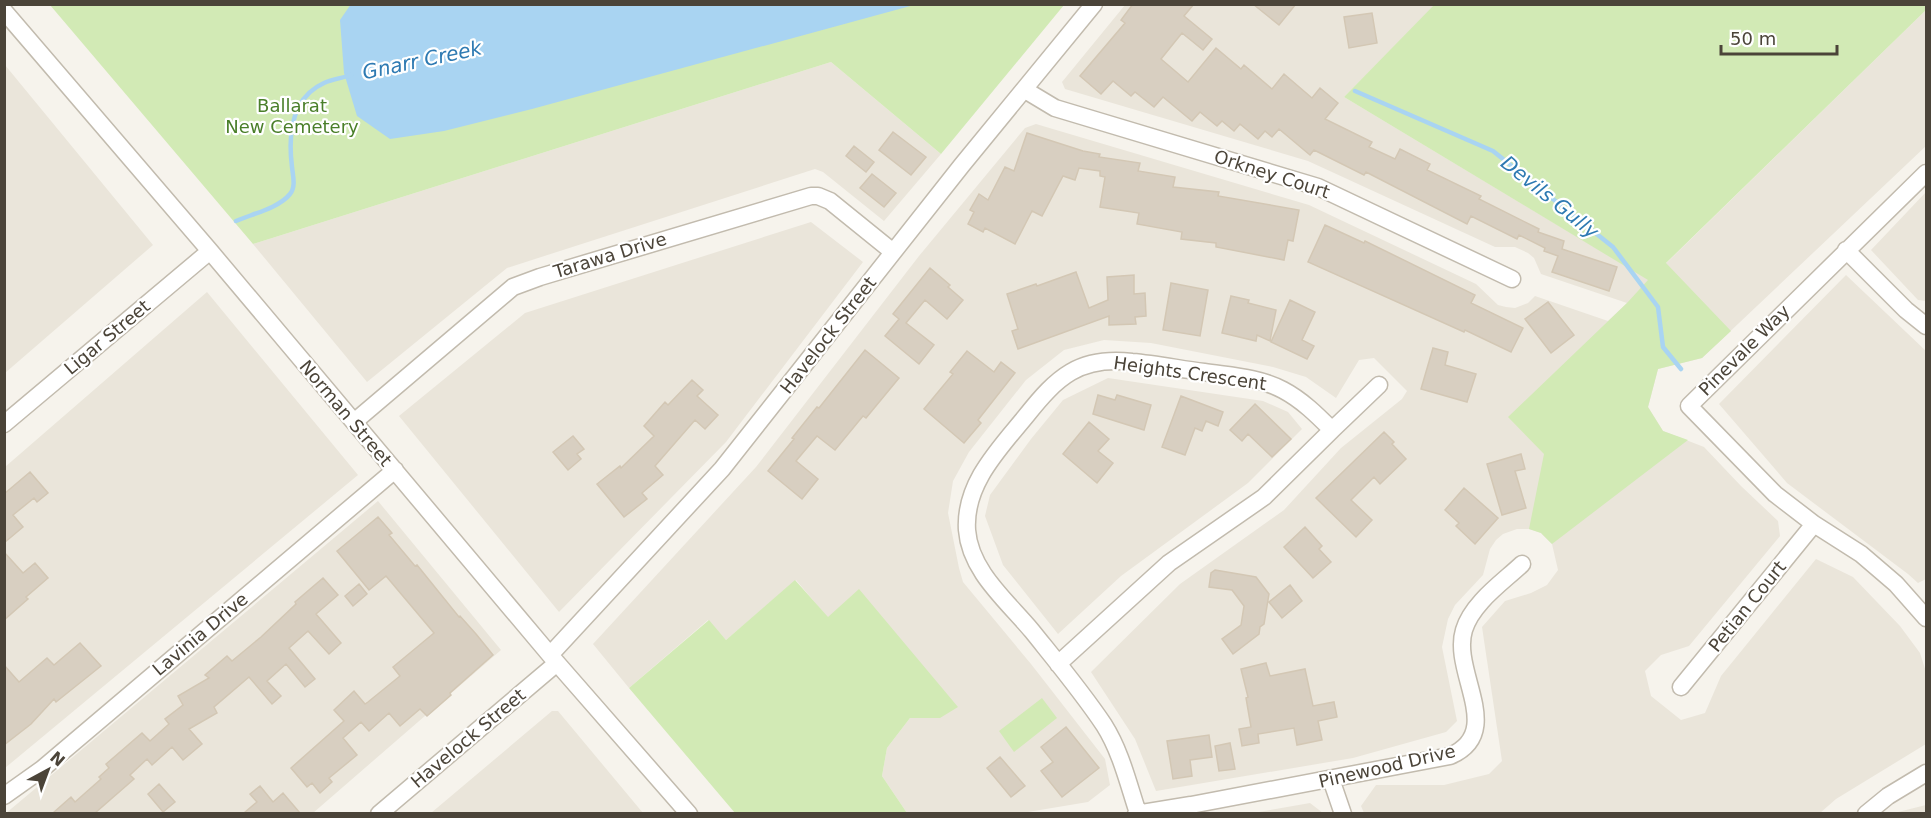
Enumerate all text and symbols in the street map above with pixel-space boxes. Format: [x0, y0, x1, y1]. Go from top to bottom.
scale bar [1721, 18, 1836, 56]
text: 50 m [1730, 28, 1776, 49]
water label: Gnarr Creek [360, 35, 485, 84]
park label: Ballarat New Cemetery [225, 95, 359, 137]
street label: Orkney Court [1212, 145, 1332, 203]
water label: Devils Gully [1496, 150, 1605, 244]
street label: Tarawa Drive [550, 228, 669, 282]
street label: Havelock Street [776, 272, 880, 398]
street label: Ligar Street [60, 295, 154, 379]
street label: Pinevale Way [1694, 300, 1794, 400]
street label: Heights Crescent [1112, 352, 1268, 394]
street label: Norman Street [296, 356, 396, 470]
street label: Petian Court [1704, 556, 1790, 656]
street label: Lavinia Drive [148, 588, 252, 680]
street label: Havelock Street [406, 684, 530, 792]
north arrow [18, 740, 78, 800]
street label: Pinewood Drive [1317, 740, 1457, 792]
text: N [46, 747, 69, 771]

